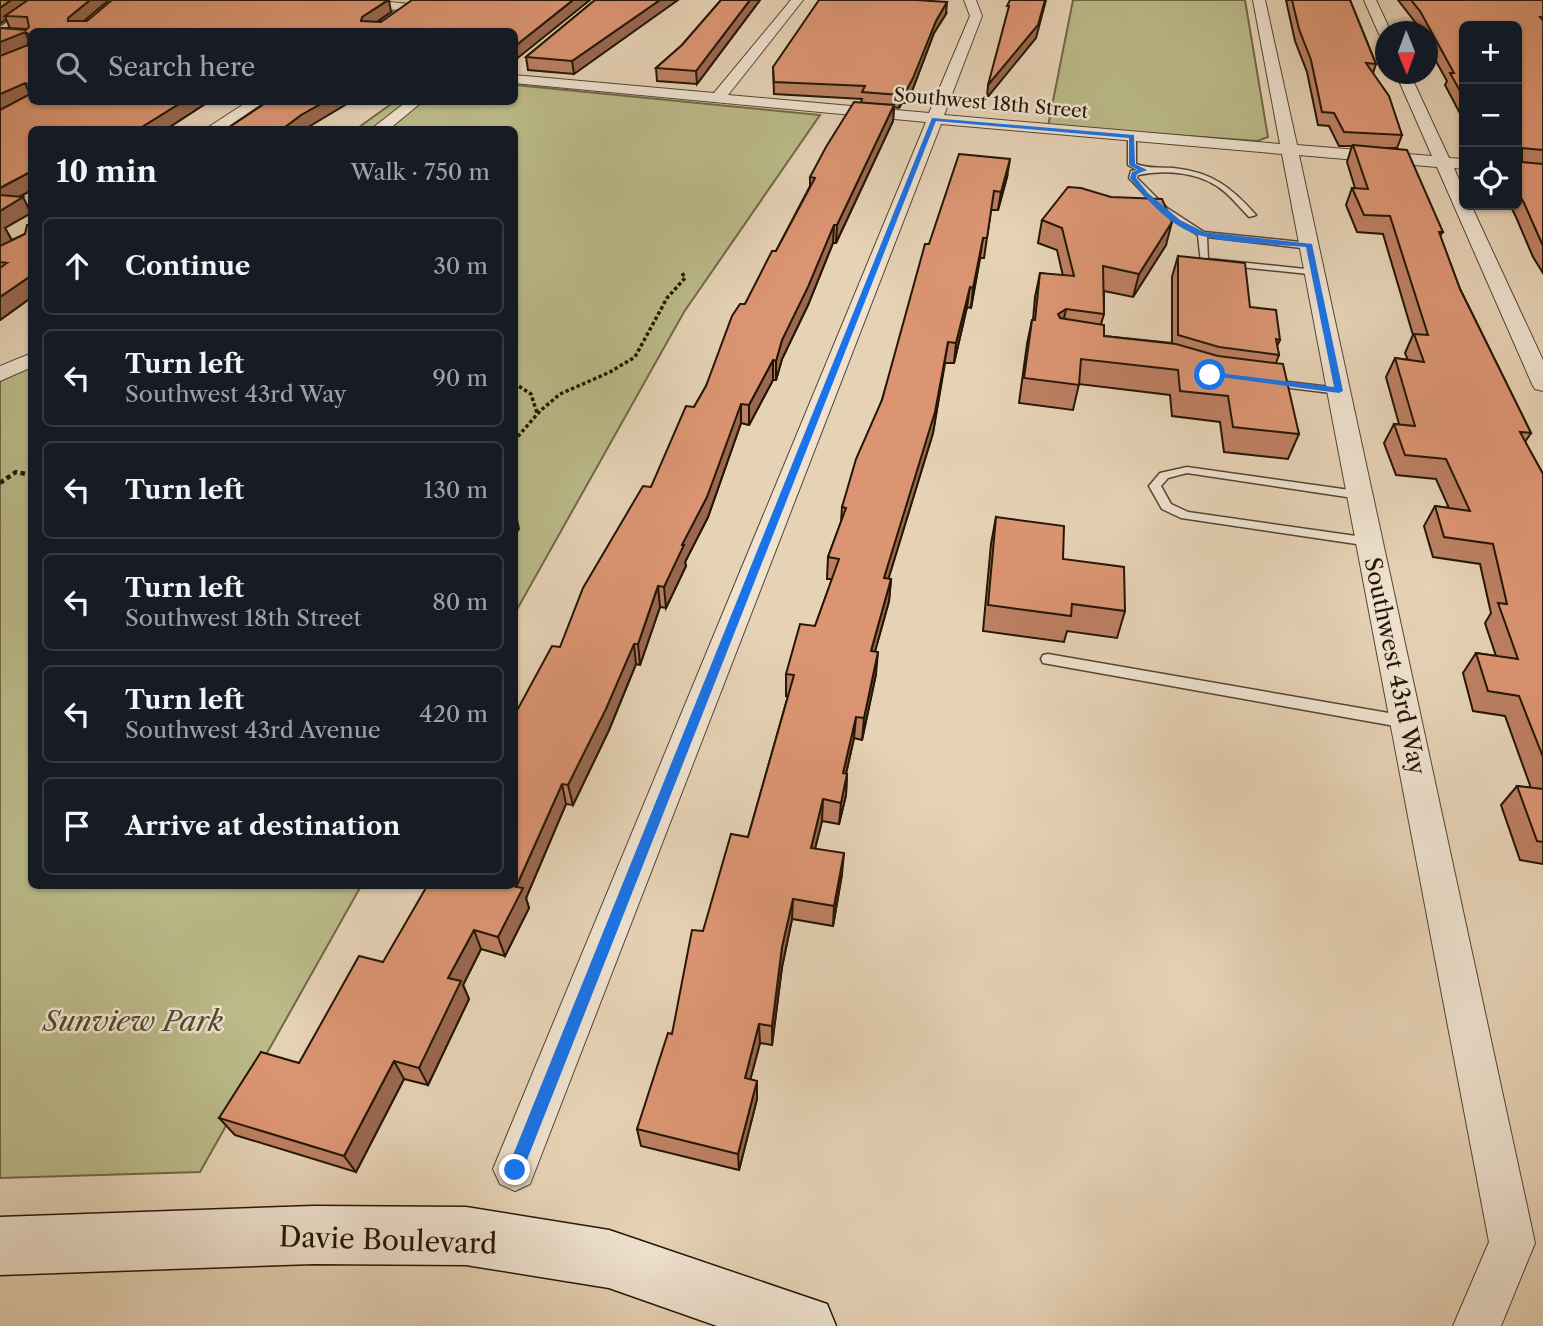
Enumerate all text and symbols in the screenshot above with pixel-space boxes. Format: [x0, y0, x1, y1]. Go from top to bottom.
north arrow [1375, 21, 1438, 84]
map controls [1459, 21, 1522, 210]
button: + [1459, 21, 1522, 84]
search box [28, 28, 518, 105]
icon: search [52, 48, 90, 86]
text: Search here [108, 51, 255, 83]
street label: Southwest 18th Street [893, 83, 1090, 123]
button: − [1459, 84, 1522, 147]
button: locate [1459, 147, 1522, 210]
text: 10 min [56, 153, 157, 190]
text: Walk · 750 m [350, 158, 490, 186]
icon: ahead [58, 247, 96, 285]
text: Continue [125, 250, 250, 282]
text: 30 m [433, 252, 488, 280]
text: Turn left [125, 348, 244, 380]
icon: left [58, 359, 96, 397]
route start [1194, 359, 1225, 390]
text: 90 m [432, 364, 488, 392]
text: Southwest 43rd Way [125, 380, 347, 408]
icon: left [58, 471, 96, 509]
text: Turn left [125, 474, 244, 506]
text: 130 m [424, 476, 488, 504]
street label: Southwest 43rd Way [1358, 555, 1432, 777]
text: Turn left [125, 572, 244, 604]
icon: left [58, 583, 96, 621]
text: 80 m [432, 588, 488, 616]
text: Southwest 18th Street [125, 604, 362, 632]
text: Turn left [125, 684, 244, 716]
icon: left [58, 695, 96, 733]
text: 420 m [419, 700, 488, 728]
text: Southwest 43rd Avenue [125, 716, 381, 744]
icon: arrive [58, 807, 96, 845]
text: Arrive at destination [125, 810, 400, 842]
park label: Sunview Park [41, 1004, 224, 1038]
route end [499, 1154, 530, 1185]
street label: Davie Boulevard [278, 1219, 498, 1261]

